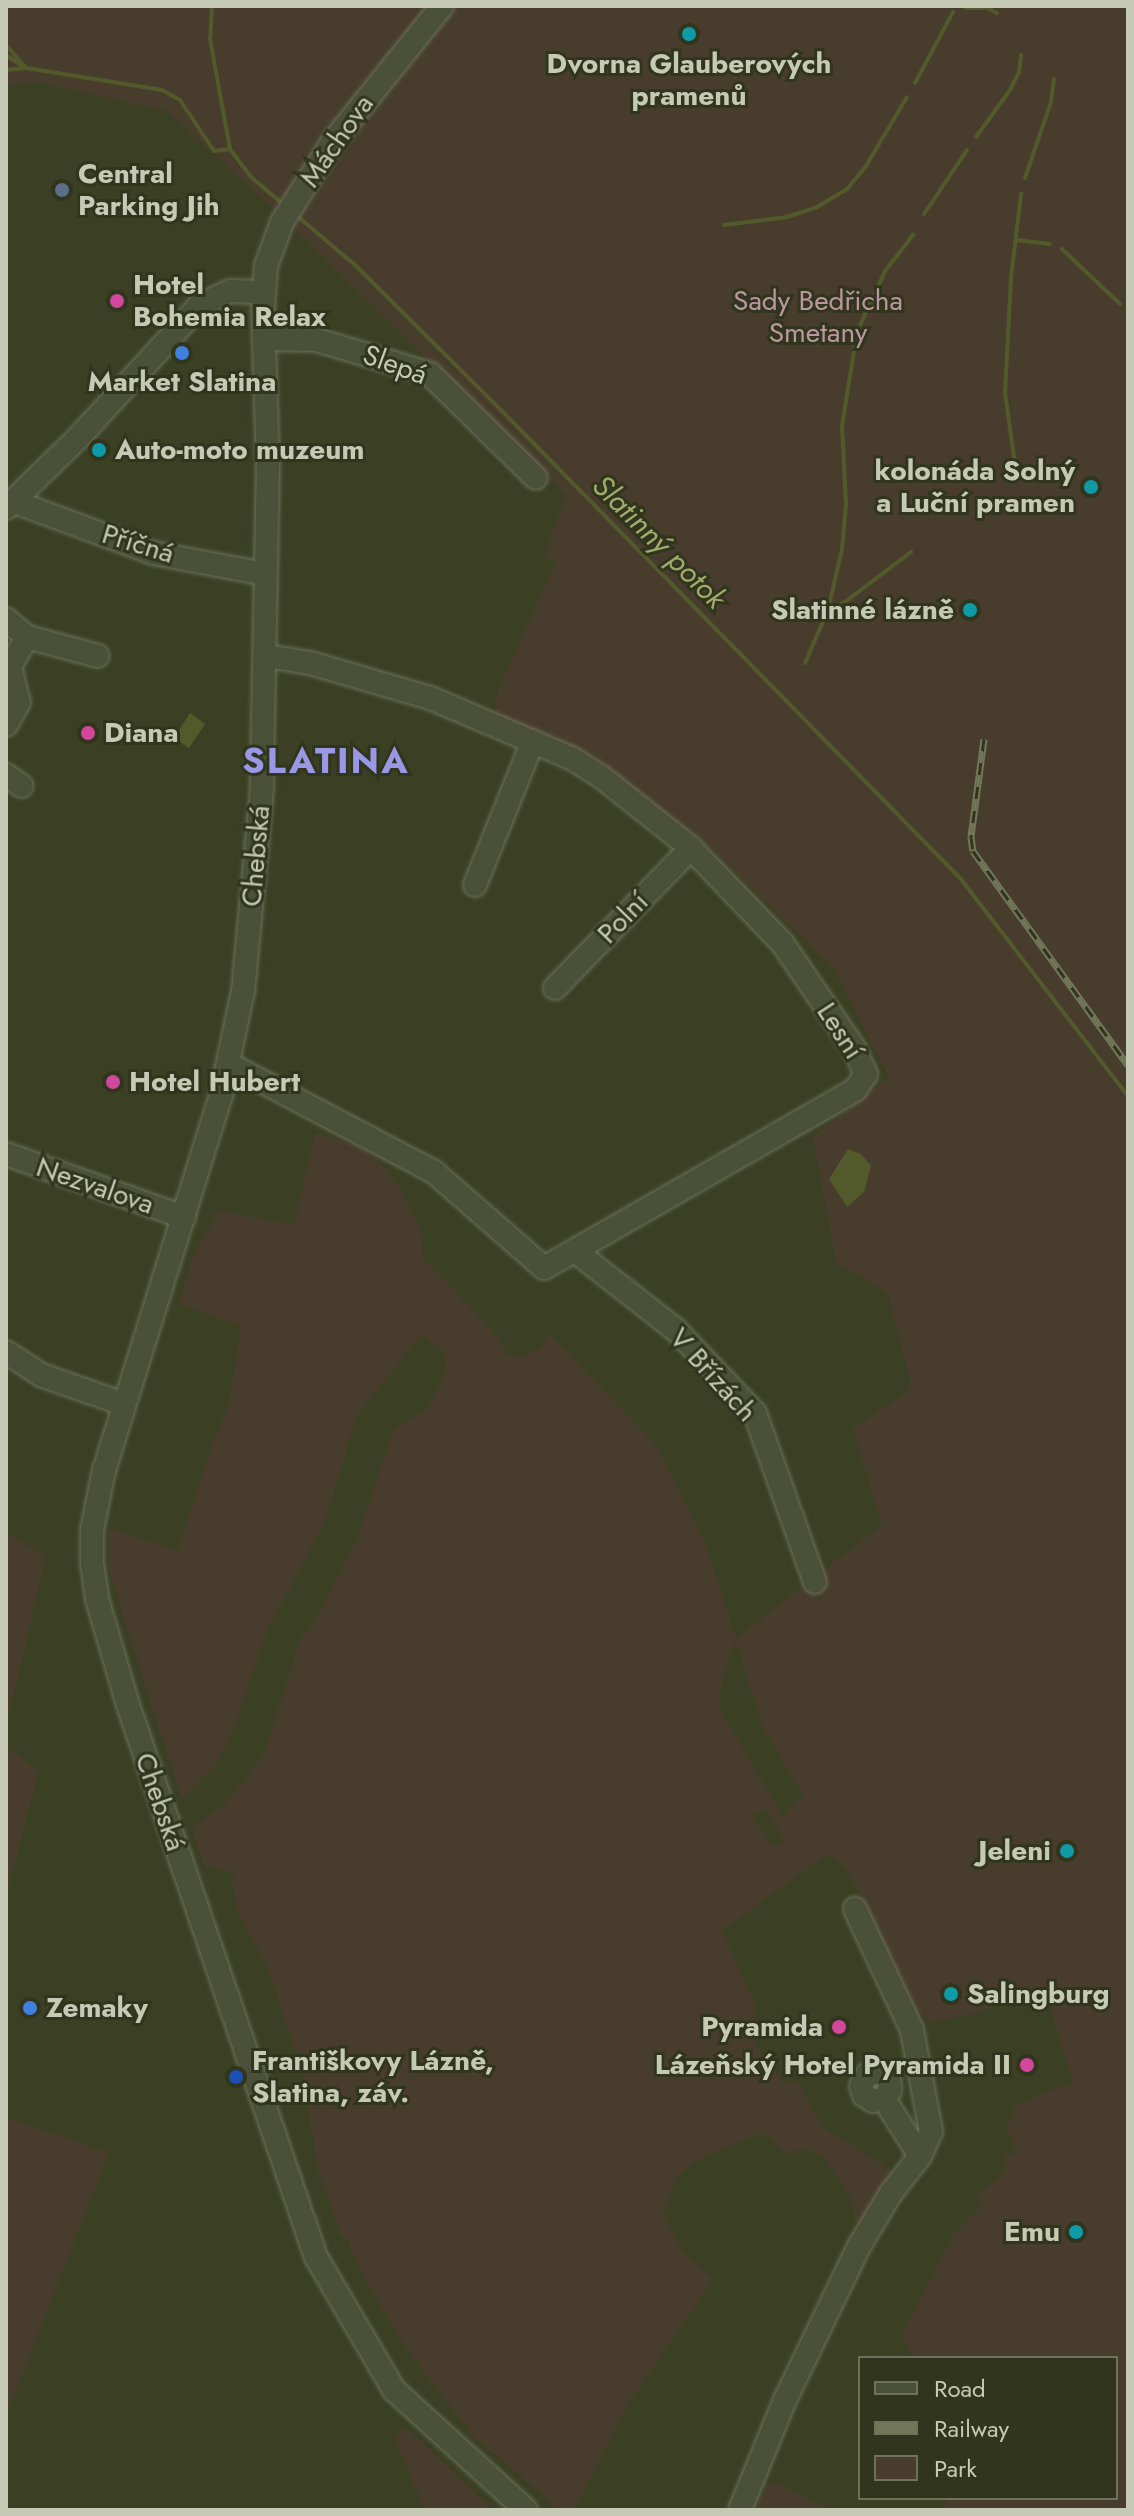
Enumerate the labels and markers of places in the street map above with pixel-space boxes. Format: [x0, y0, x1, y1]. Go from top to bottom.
marker: Dvorna Glauberových pramenů [680, 25, 698, 43]
place label: Dvorna Glauberových pramenů [547, 47, 831, 113]
place label: Central Parking Jih [78, 157, 220, 223]
marker: Central Parking Jih [53, 181, 71, 199]
place label: Hotel Bohemia Relax [133, 268, 326, 334]
marker: Hotel Bohemia Relax [108, 292, 126, 310]
marker: Market Slatina [173, 344, 191, 362]
place label: Market Slatina [88, 365, 276, 399]
place label: Auto-moto muzeum [115, 433, 364, 467]
marker: Auto-moto muzeum [90, 441, 108, 459]
place label: kolonáda Solný a Luční pramen [874, 454, 1075, 520]
marker: kolonáda Solný a Luční pramen [1082, 478, 1100, 496]
place label: Slatinné lázně [771, 593, 954, 627]
marker: Slatinné lázně [961, 601, 979, 619]
place label: Diana [104, 716, 179, 750]
marker: Diana [79, 724, 97, 742]
place label: Hotel Hubert [129, 1065, 300, 1099]
marker: Hotel Hubert [104, 1073, 122, 1091]
place label: Jeleni [978, 1834, 1051, 1868]
marker: Jeleni [1058, 1842, 1076, 1860]
place label: Salingburg [967, 1977, 1110, 2011]
marker: Salingburg [942, 1985, 960, 2003]
place label: Zemaky [46, 1991, 148, 2025]
marker: Zemaky [21, 1999, 39, 2017]
place label: Pyramida [701, 2010, 823, 2044]
marker: Pyramida [830, 2018, 848, 2036]
place label: Františkovy Lázně, Slatina, záv. [252, 2044, 494, 2110]
place label: Lázeňský Hotel Pyramida II [655, 2048, 1011, 2082]
marker: Lázeňský Hotel Pyramida II [1018, 2056, 1036, 2074]
marker: Františkovy Lázně, Slatina, záv. [227, 2068, 245, 2086]
place label: Emu [1004, 2215, 1060, 2249]
marker: Emu [1067, 2223, 1085, 2241]

